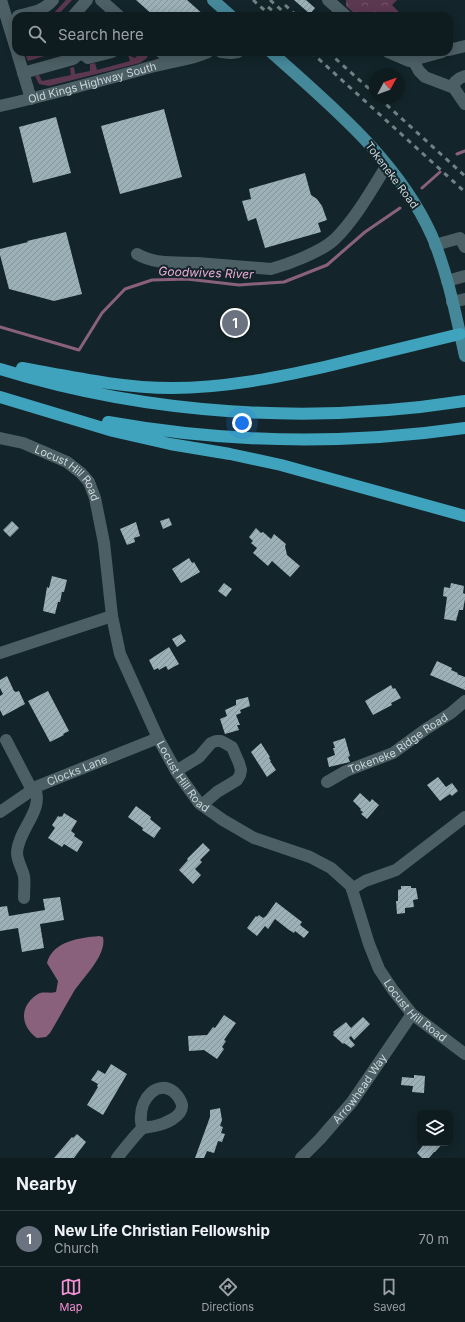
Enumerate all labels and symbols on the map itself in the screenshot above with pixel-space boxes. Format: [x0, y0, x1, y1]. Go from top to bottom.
street label: Old Kings Highway South [27, 59, 158, 106]
north arrow [369, 68, 405, 104]
street label: Tokeneke Road [362, 139, 422, 211]
water label: Goodwives River [158, 263, 254, 282]
pin: 1 [222, 308, 248, 338]
your location [232, 413, 252, 433]
street label: Locust Hill Road [33, 442, 102, 503]
street label: Tokeneke Ridge Road [346, 710, 450, 777]
street label: Locust Hill Road [154, 738, 212, 815]
street label: Clocks Lane [45, 752, 109, 789]
street label: Locust Hill Road [381, 976, 450, 1045]
street label: Arrowhead Way [330, 1051, 390, 1126]

